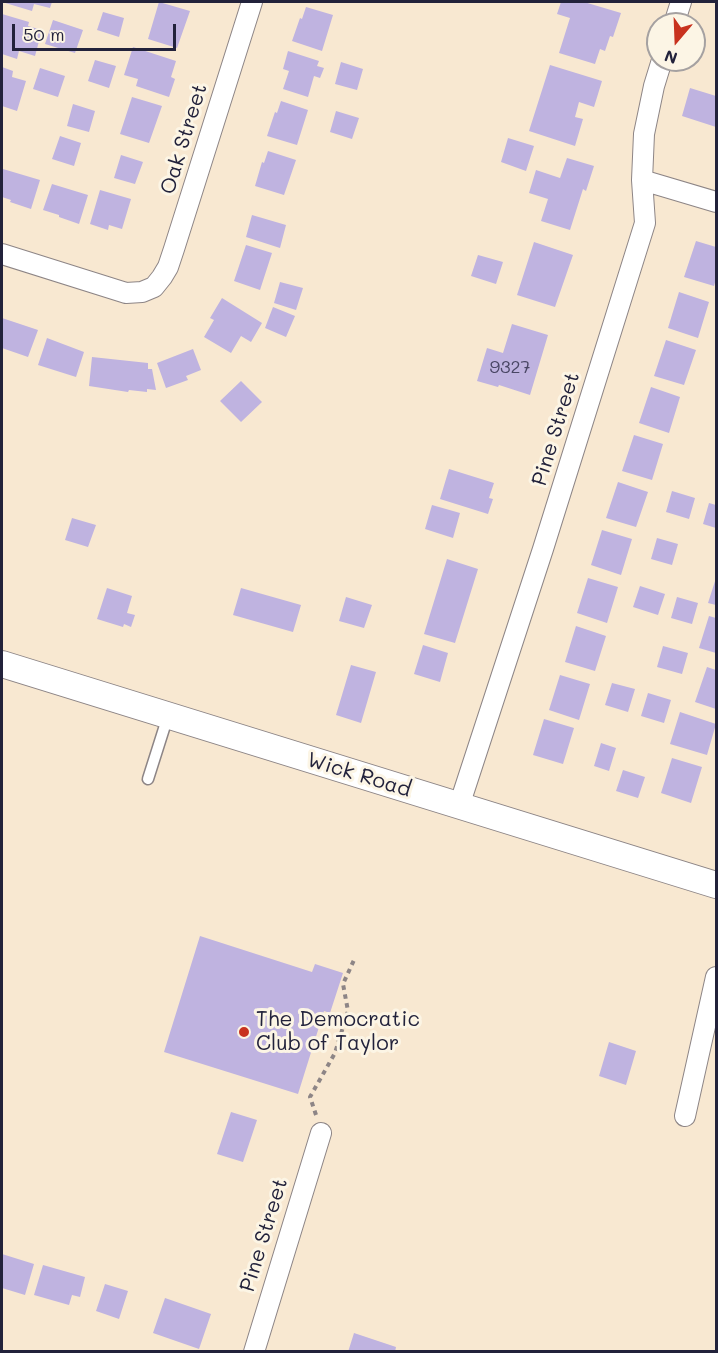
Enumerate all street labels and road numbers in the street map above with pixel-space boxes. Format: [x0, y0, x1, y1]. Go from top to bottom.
street label: Oak Street [155, 81, 213, 197]
street label: Pine Street [527, 369, 585, 489]
street label: Wick Road [304, 747, 414, 803]
street label: Pine Street [235, 1175, 293, 1295]

